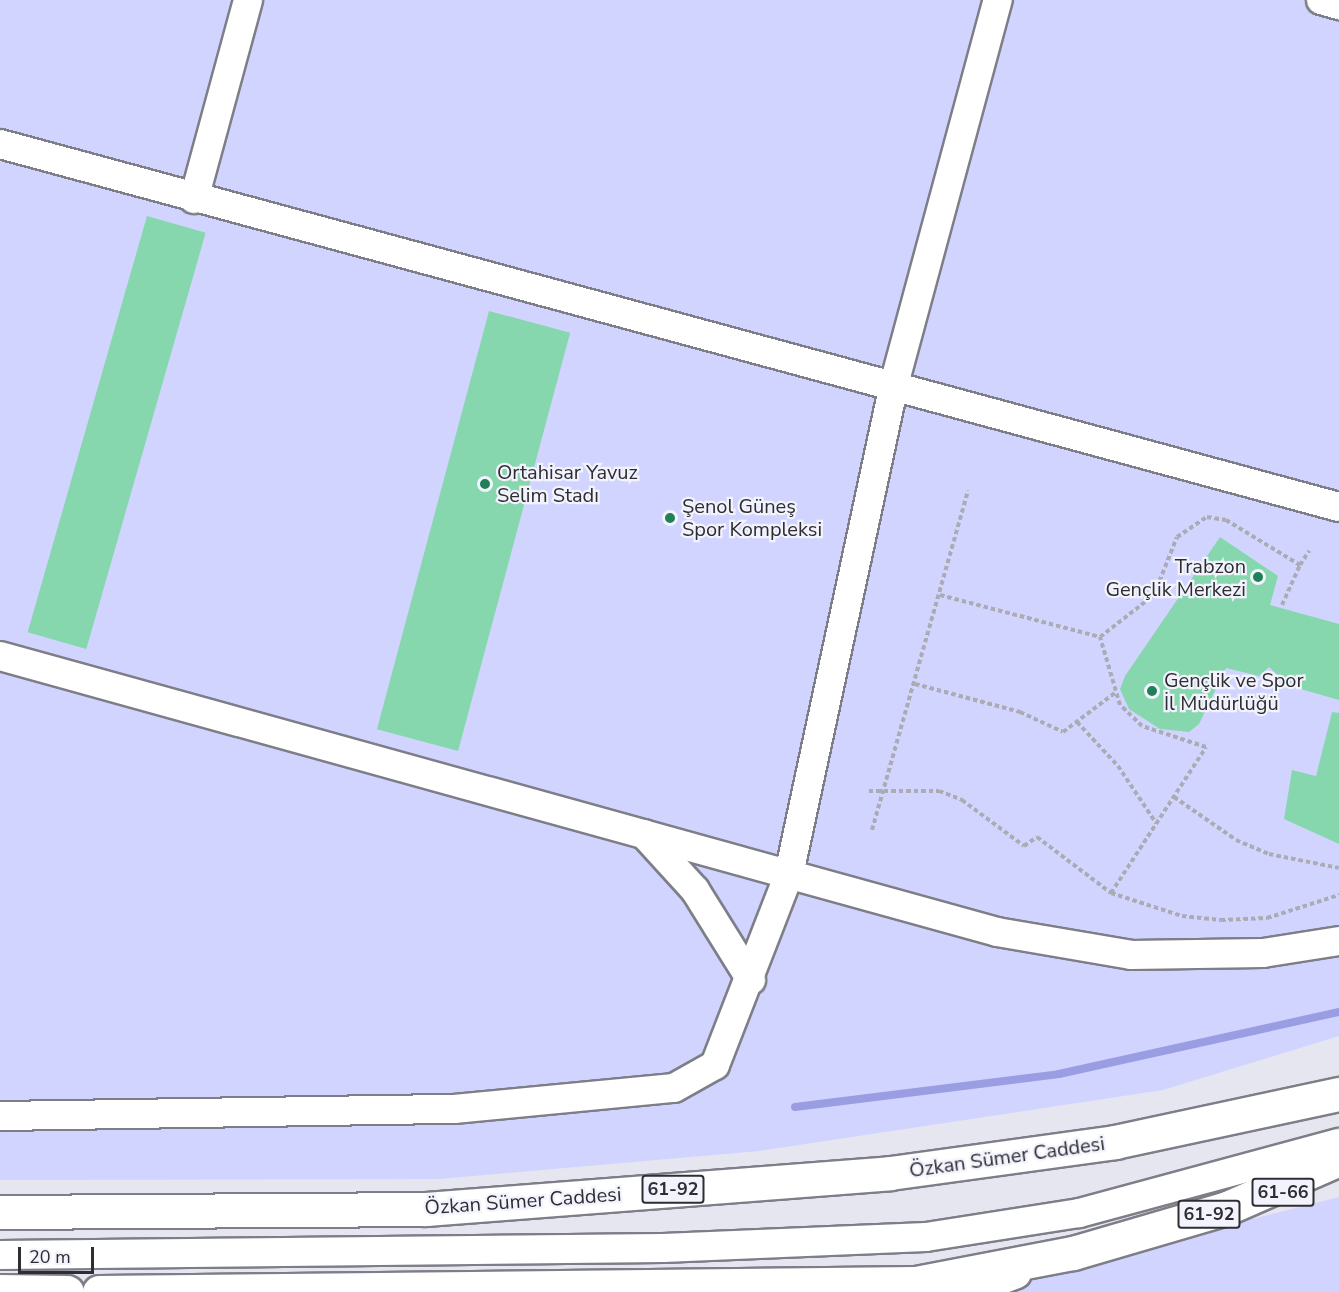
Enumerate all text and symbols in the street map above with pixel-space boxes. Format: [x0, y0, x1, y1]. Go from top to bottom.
place label: Ortahisar Yavuz Selim Stadı [497, 460, 638, 507]
marker: Ortahisar Yavuz Selim Stadı [478, 477, 492, 491]
place label: Şenol Güneş Spor Kompleksi [682, 494, 822, 541]
marker: Şenol Güneş Spor Kompleksi [663, 511, 677, 525]
place label: Trabzon Gençlik Merkezi [1105, 554, 1246, 601]
marker: Trabzon Gençlik Merkezi [1251, 570, 1265, 584]
place label: Gençlik ve Spor İl Müdürlüğü [1164, 668, 1304, 715]
marker: Gençlik ve Spor İl Müdürlüğü [1145, 684, 1159, 698]
street label: Özkan Sümer Caddesi [908, 1131, 1106, 1183]
road number: 61-92 [640, 1174, 706, 1204]
road number: 61-66 [1250, 1177, 1316, 1207]
street label: Özkan Sümer Caddesi [424, 1182, 622, 1220]
road number: 61-92 [1176, 1199, 1242, 1229]
scale bar [21, 1235, 98, 1273]
text: 20 m [29, 1245, 71, 1269]

